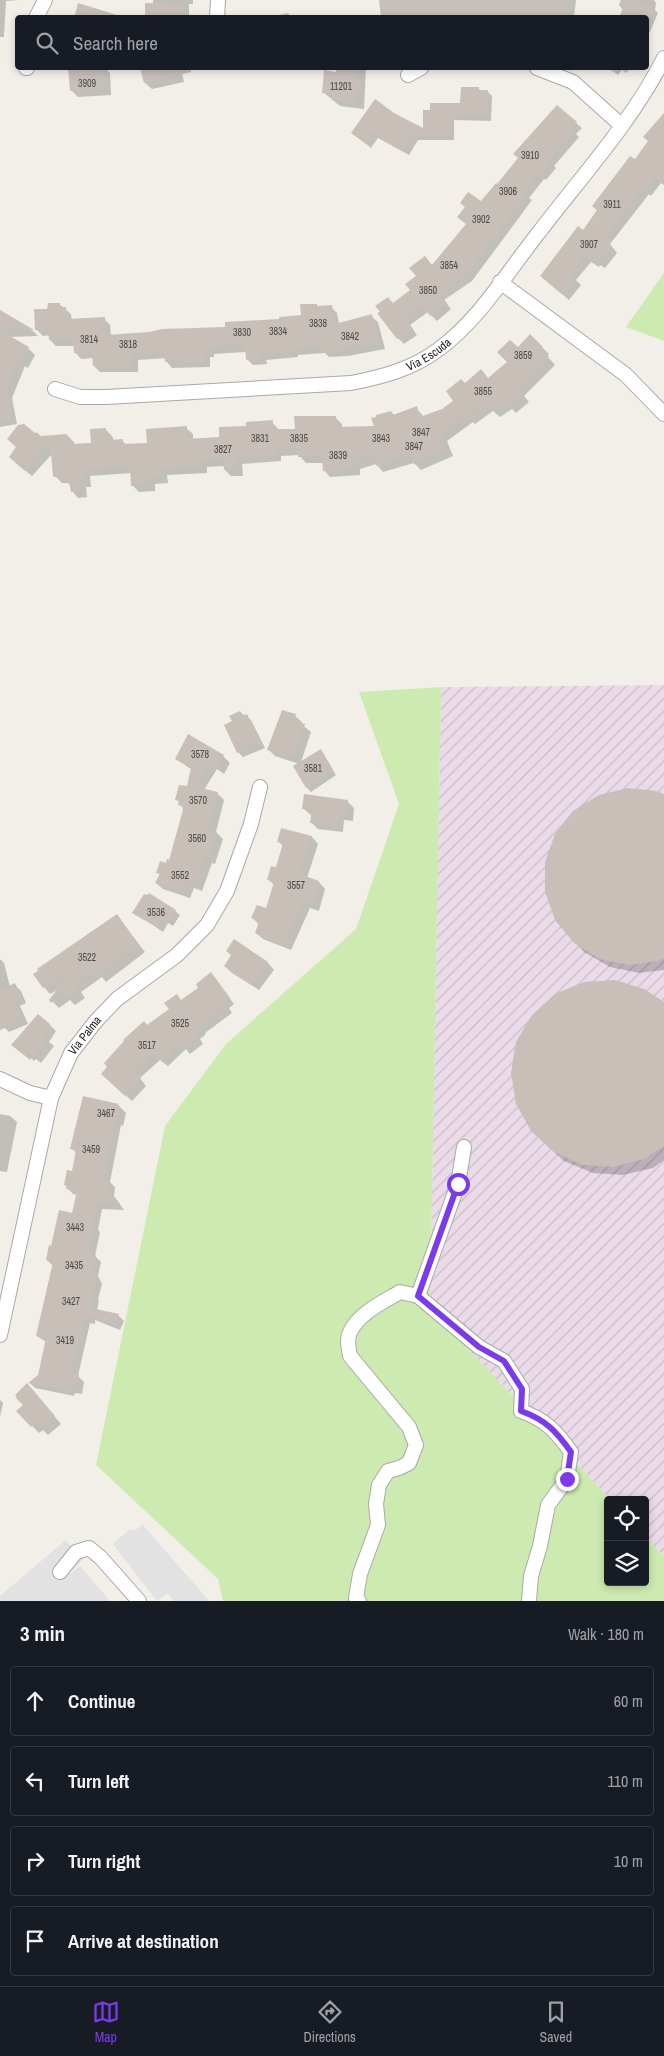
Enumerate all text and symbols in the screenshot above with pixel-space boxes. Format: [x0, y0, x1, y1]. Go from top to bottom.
search box [15, 15, 649, 70]
icon: search [33, 29, 61, 57]
text: Search here [73, 30, 158, 56]
house number: 3909 [78, 77, 97, 90]
house number: 11201 [330, 80, 353, 93]
house number: 3910 [521, 149, 540, 162]
house number: 3906 [499, 185, 518, 198]
house number: 3911 [603, 198, 621, 211]
house number: 3902 [472, 213, 491, 226]
house number: 3907 [580, 238, 599, 251]
house number: 3854 [440, 259, 459, 272]
house number: 3850 [419, 284, 438, 297]
house number: 3838 [309, 317, 328, 330]
house number: 3834 [269, 325, 288, 338]
house number: 3830 [233, 326, 252, 339]
house number: 3842 [341, 330, 360, 343]
house number: 3814 [80, 333, 99, 346]
street label: Via Escuda [404, 334, 455, 375]
house number: 3818 [119, 338, 138, 351]
house number: 3859 [514, 349, 533, 362]
house number: 3855 [474, 385, 493, 398]
house number: 3847 [412, 426, 431, 439]
house number: 3831 [251, 432, 270, 445]
house number: 3835 [290, 432, 309, 445]
house number: 3843 [372, 432, 391, 445]
house number: 3847 [405, 440, 424, 453]
house number: 3827 [214, 443, 233, 456]
house number: 3839 [329, 449, 348, 462]
house number: 3578 [191, 748, 210, 761]
house number: 3581 [304, 762, 323, 775]
house number: 3570 [189, 794, 208, 807]
house number: 3560 [188, 832, 207, 845]
house number: 3552 [171, 869, 190, 882]
house number: 3557 [287, 879, 306, 892]
house number: 3536 [147, 906, 166, 919]
house number: 3522 [78, 951, 97, 964]
street label: Via Palma [64, 1012, 105, 1058]
house number: 3525 [171, 1017, 190, 1030]
house number: 3517 [138, 1039, 157, 1052]
house number: 3467 [97, 1107, 116, 1120]
house number: 3459 [82, 1143, 101, 1156]
route start [447, 1173, 470, 1196]
house number: 3443 [66, 1221, 85, 1234]
house number: 3435 [65, 1259, 84, 1272]
house number: 3427 [62, 1295, 81, 1308]
house number: 3419 [56, 1334, 75, 1347]
route end [556, 1468, 579, 1491]
map controls [604, 1496, 649, 1586]
button: locate [604, 1496, 649, 1541]
button: layers [604, 1541, 649, 1586]
text: 3 min [20, 1619, 65, 1648]
text: Walk · 180 m [568, 1623, 644, 1645]
icon: ahead [21, 1687, 49, 1715]
text: Continue [68, 1688, 136, 1714]
text: 60 m [614, 1690, 643, 1712]
icon: left [21, 1767, 49, 1795]
text: Turn left [68, 1768, 129, 1794]
text: 110 m [607, 1770, 643, 1792]
icon: right [21, 1847, 49, 1875]
text: Turn right [68, 1848, 140, 1874]
text: 10 m [614, 1850, 643, 1872]
icon: arrive [21, 1927, 49, 1955]
text: Arrive at destination [68, 1928, 219, 1954]
tab: Map [92, 1998, 120, 2046]
tab: Directions [304, 1998, 356, 2046]
tab: Saved [540, 1998, 572, 2046]

